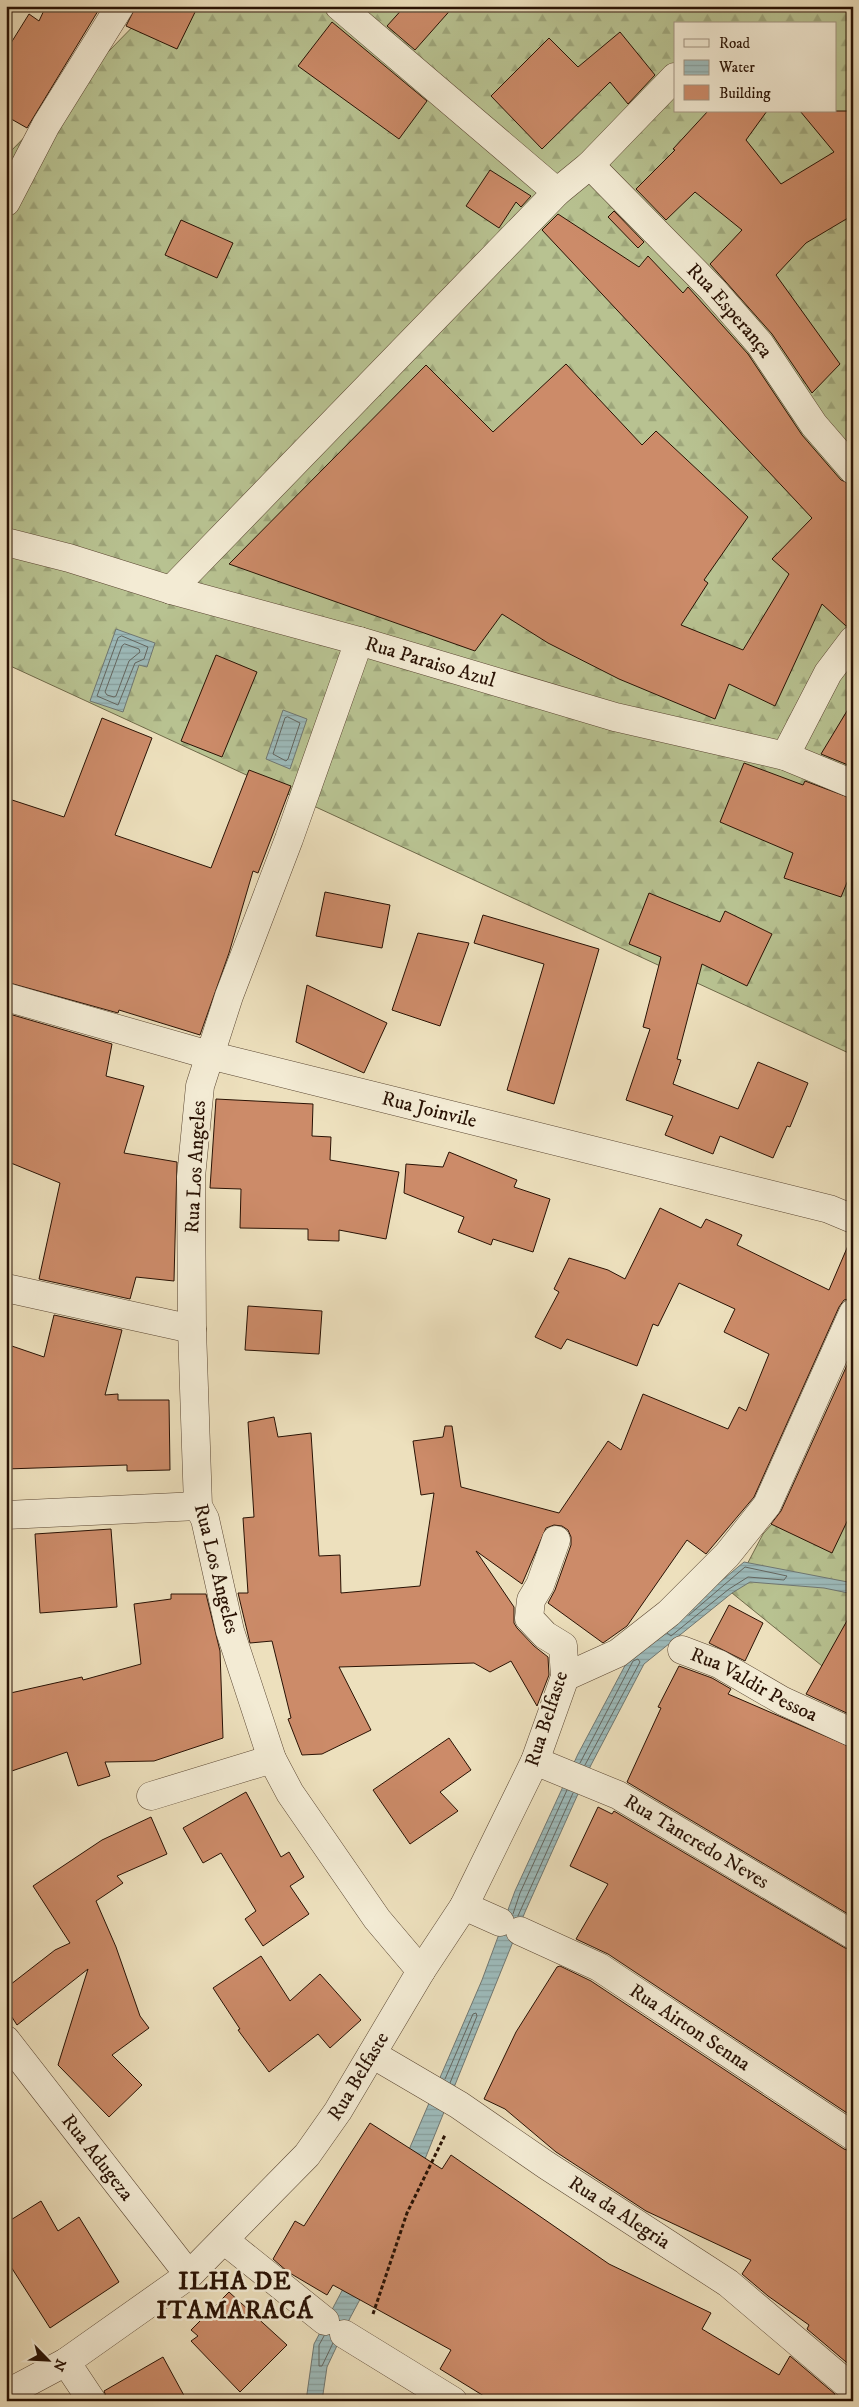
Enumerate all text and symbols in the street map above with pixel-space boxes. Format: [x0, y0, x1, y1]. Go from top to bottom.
legend [674, 22, 836, 112]
text: Road [719, 34, 751, 53]
text: Water [718, 58, 755, 77]
text: Building [719, 84, 771, 103]
street label: Rua Esperança [681, 258, 779, 363]
street label: Rua Paraiso Azul [362, 631, 498, 693]
street label: Rua Joinvile [379, 1086, 479, 1133]
street label: Rua Los Angeles [180, 1100, 212, 1234]
street label: Rua Los Angeles [188, 1501, 244, 1637]
street label: Rua Valdir Pessoa [687, 1642, 822, 1728]
street label: Rua Belfaste [520, 1668, 574, 1770]
street label: Rua Tancredo Neves [619, 1789, 774, 1895]
street label: Rua Airton Senna [625, 1978, 756, 2077]
street label: Rua Belfaste [322, 2027, 395, 2126]
street label: Rua Adugeza [56, 2109, 139, 2206]
street label: Rua da Alegria [564, 2170, 675, 2255]
district label: ILHA DE ITAMARACÁ [156, 2266, 314, 2326]
north arrow [22, 2334, 72, 2384]
text: N [48, 2356, 70, 2374]

